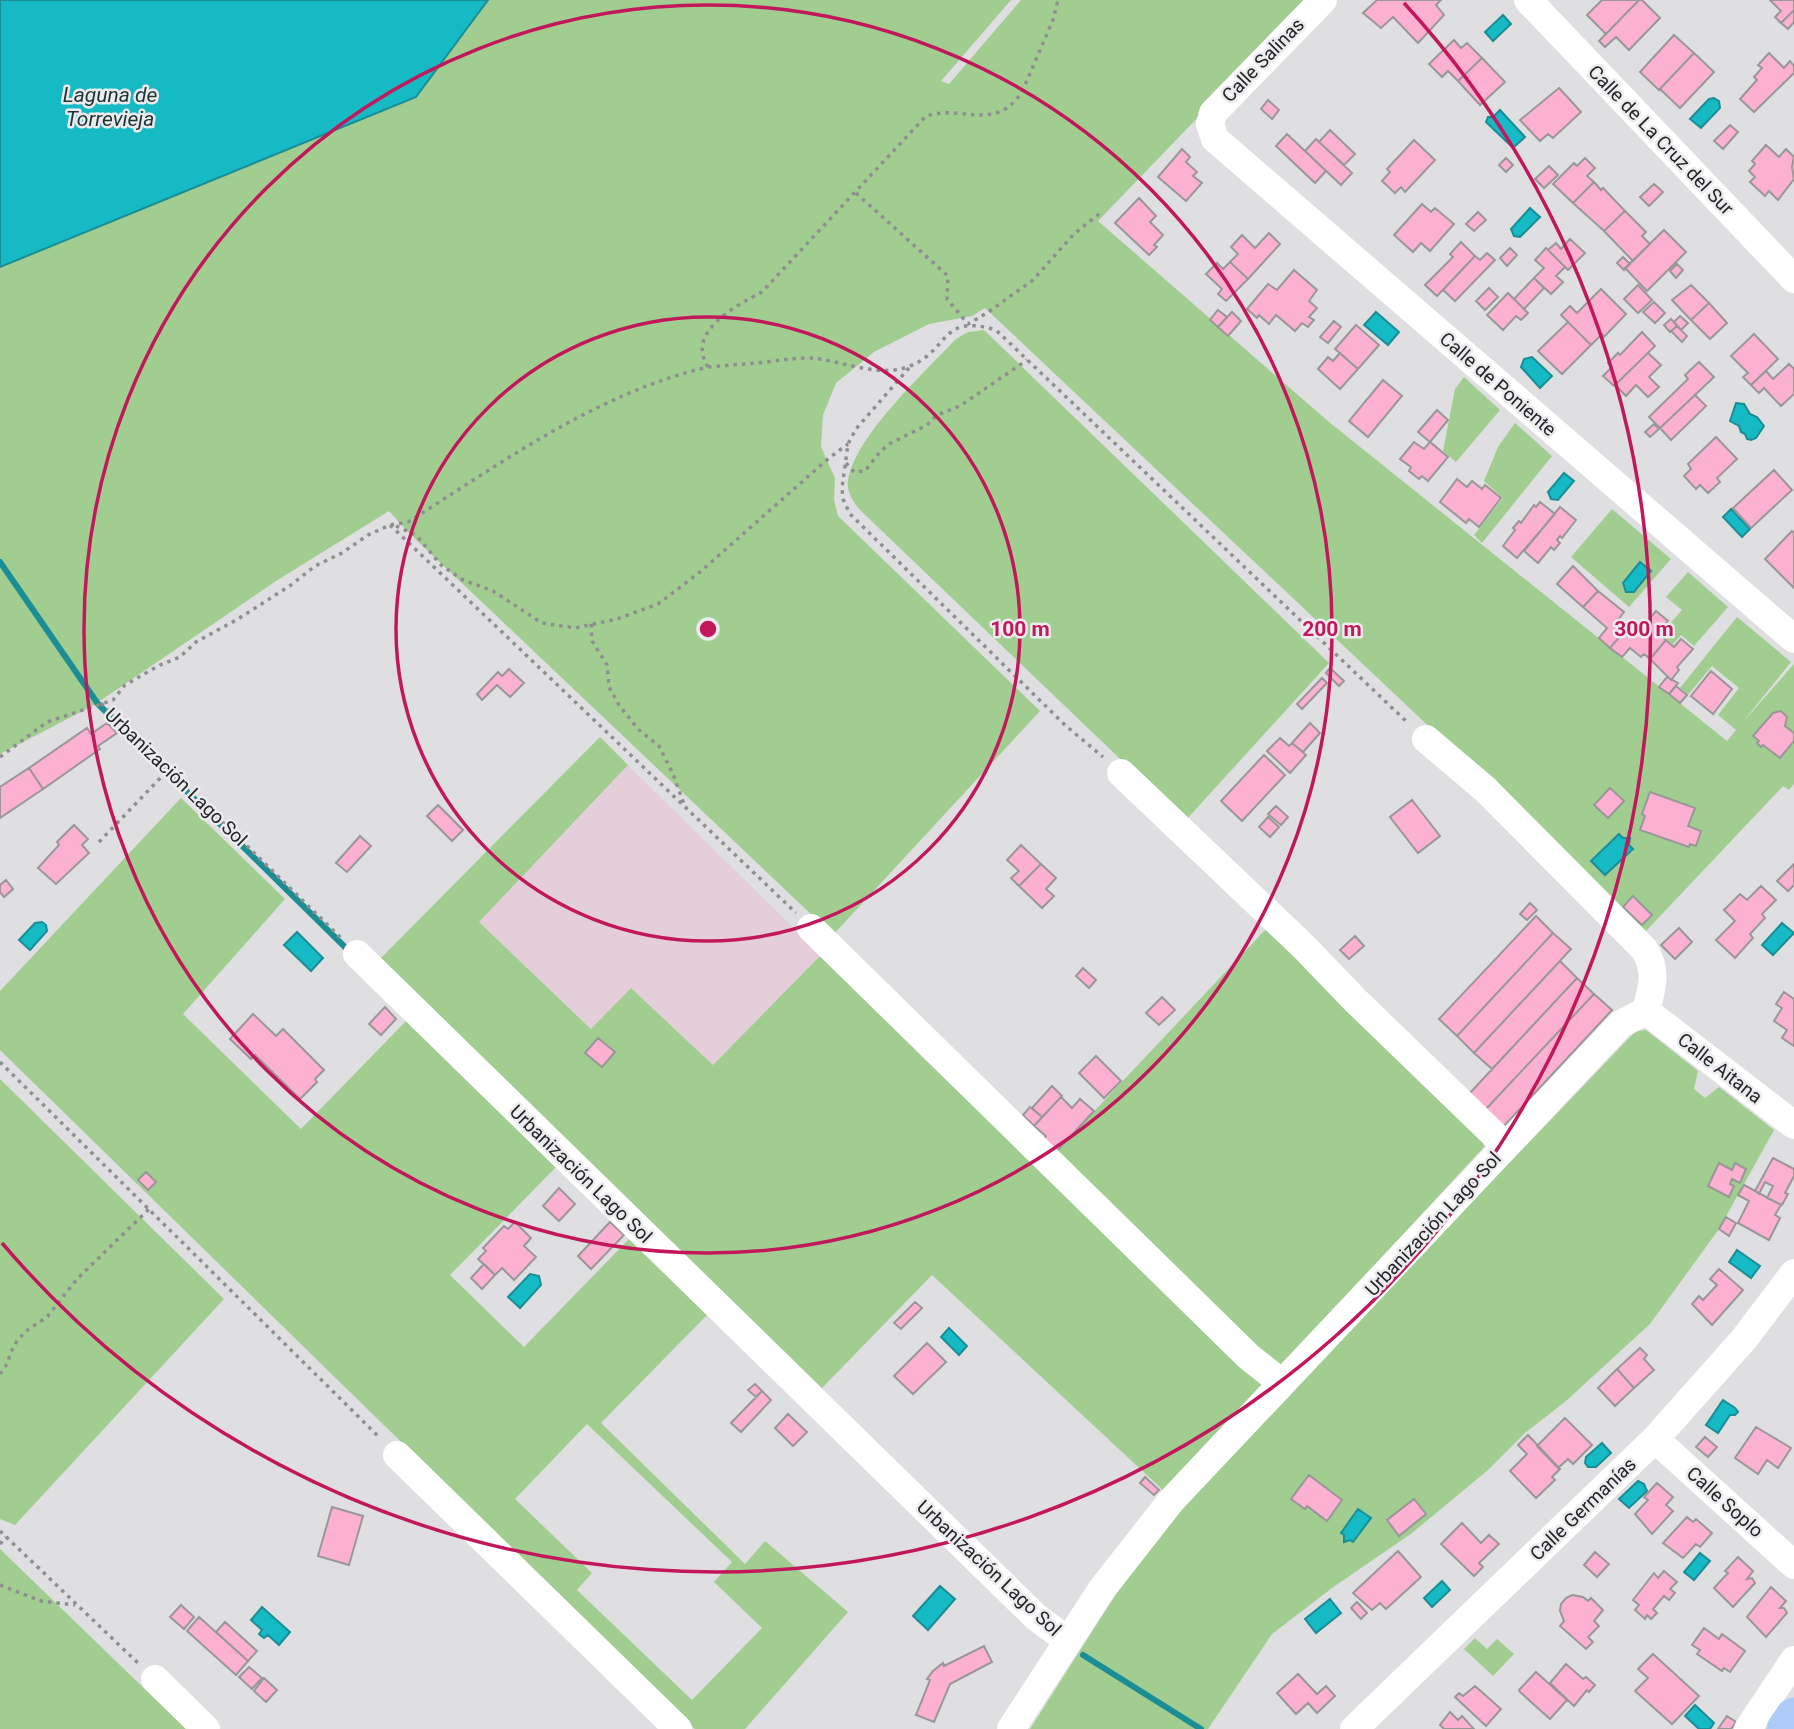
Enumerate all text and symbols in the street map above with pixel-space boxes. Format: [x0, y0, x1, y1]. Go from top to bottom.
street label: Calle Salinas [1217, 13, 1309, 107]
street label: Calle de La Cruz del Sur [1584, 60, 1739, 220]
water label: Laguna de Torrevieja [63, 83, 157, 131]
street label: Calle de Poniente [1435, 327, 1561, 441]
centre of rings [696, 617, 720, 641]
text: 100 m [990, 617, 1050, 641]
text: 200 m [1302, 617, 1362, 641]
text: 300 m [1614, 617, 1674, 641]
street label: Urbanización Lago Sol [100, 703, 252, 851]
street label: Calle Aitana [1673, 1028, 1767, 1108]
street label: Urbanización Lago Sol [505, 1100, 657, 1248]
street label: Urbanización Lago Sol [1360, 1147, 1506, 1301]
street label: Calle Germanías [1525, 1453, 1641, 1565]
street label: Calle Soplo [1682, 1462, 1768, 1542]
street label: Urbanización Lago Sol [912, 1495, 1066, 1641]

